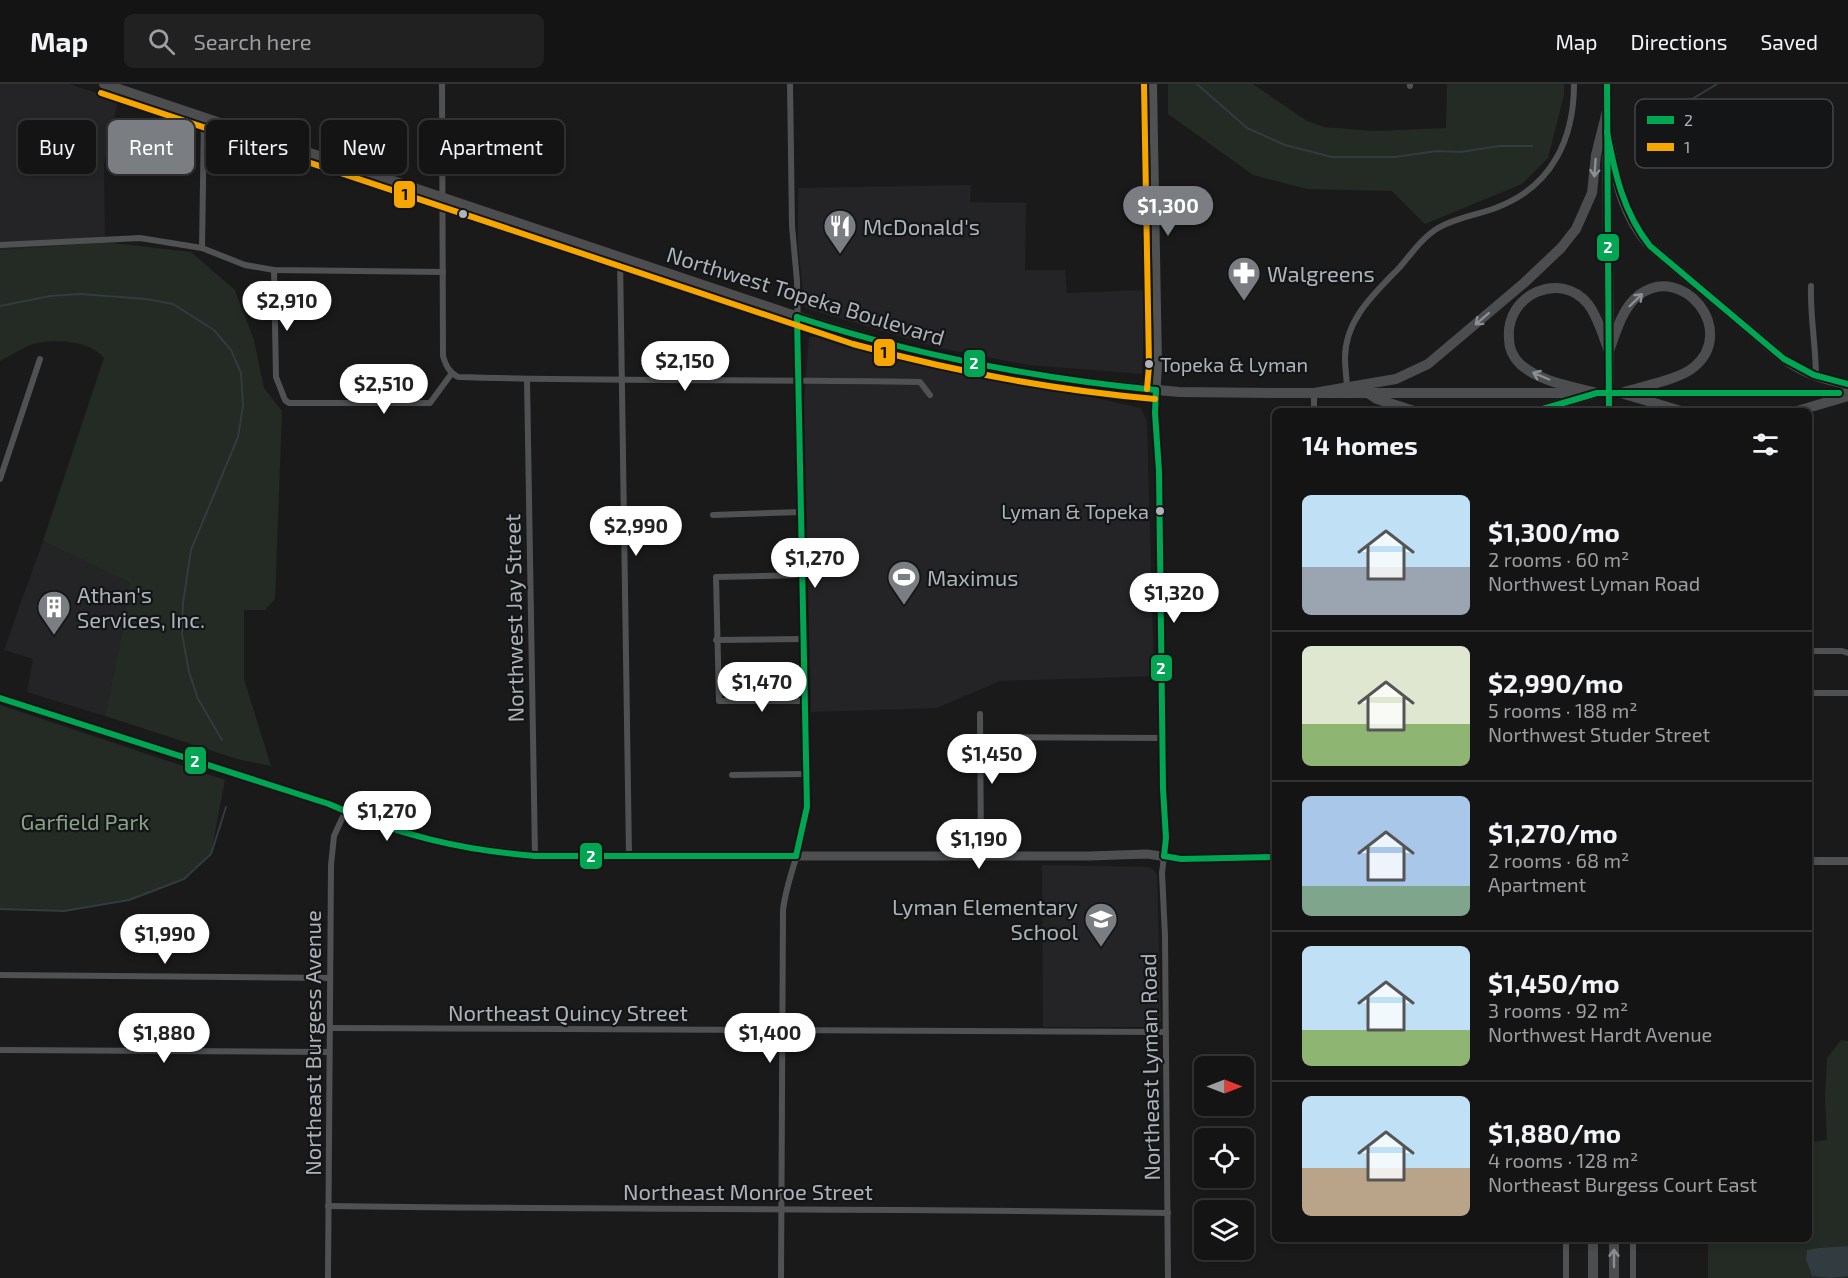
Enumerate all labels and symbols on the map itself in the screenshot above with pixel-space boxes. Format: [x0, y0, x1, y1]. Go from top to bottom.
legend [1635, 99, 1833, 168]
text: 2 [1684, 110, 1693, 129]
text: 1 [1684, 137, 1690, 156]
one-way arrow [1589, 157, 1600, 177]
line badge: 1 [393, 180, 416, 209]
text: 1 [402, 184, 408, 203]
pin: $1,300 [1119, 186, 1217, 237]
unlabelled marker [457, 208, 469, 220]
restaurant icon: McDonald's [822, 208, 858, 255]
place label: McDonald's [863, 213, 980, 239]
line badge: 2 [1596, 233, 1620, 262]
text: 2 [1603, 237, 1613, 256]
street label: Northwest Topeka Boulevard [664, 240, 948, 350]
pharmacy icon: Walgreens [1226, 255, 1262, 302]
place label: Walgreens [1267, 260, 1375, 286]
pin: $2,910 [238, 281, 336, 332]
one-way arrow [1628, 293, 1643, 307]
one-way arrow [1474, 312, 1490, 325]
line badge: 1 [873, 338, 896, 367]
pin: $2,150 [636, 341, 734, 392]
text: 1 [881, 342, 887, 361]
line badge: 2 [963, 349, 986, 378]
place label: Topeka & Lyman [1160, 352, 1308, 376]
text: 2 [969, 353, 979, 372]
marker: Topeka & Lyman [1143, 358, 1155, 370]
pin: $2,510 [335, 364, 433, 415]
one-way arrow [1532, 370, 1551, 381]
place label: Lyman & Topeka [1001, 499, 1149, 523]
marker: Lyman & Topeka [1154, 505, 1166, 517]
pin: $2,990 [587, 506, 685, 557]
street label: Northwest Jay Street [498, 513, 528, 723]
pin: $1,270 [766, 538, 864, 589]
sports icon: Maximus [886, 559, 922, 606]
place label: Maximus [927, 564, 1018, 590]
pin: $1,320 [1125, 573, 1223, 624]
place label: Athan's Services, Inc. [77, 581, 205, 632]
building icon: Athan's Services, Inc. [36, 589, 72, 636]
line badge: 2 [1150, 654, 1173, 682]
text: 2 [1156, 658, 1166, 677]
pin: $1,470 [713, 662, 811, 713]
pin: $1,450 [943, 734, 1041, 785]
line badge: 2 [184, 746, 207, 775]
text: 2 [190, 751, 200, 770]
pin: $1,270 [338, 791, 436, 842]
park label: Garfield Park [21, 808, 149, 834]
pin: $1,190 [930, 819, 1028, 870]
line badge: 2 [579, 842, 603, 870]
text: 2 [586, 846, 596, 865]
place label: Lyman Elementary School [892, 893, 1078, 944]
school or university icon: Lyman Elementary School [1083, 901, 1119, 948]
street label: Northeast Burgess Avenue [299, 910, 325, 1176]
pin: $1,990 [116, 914, 214, 965]
street label: Northeast Lyman Road [1134, 953, 1164, 1181]
street label: Northeast Quincy Street [448, 999, 688, 1026]
pin: $1,880 [115, 1013, 213, 1064]
pin: $1,400 [721, 1013, 819, 1064]
north arrow [1194, 1056, 1254, 1116]
street label: Northeast Monroe Street [623, 1178, 873, 1204]
one-way arrow [1608, 1249, 1620, 1269]

